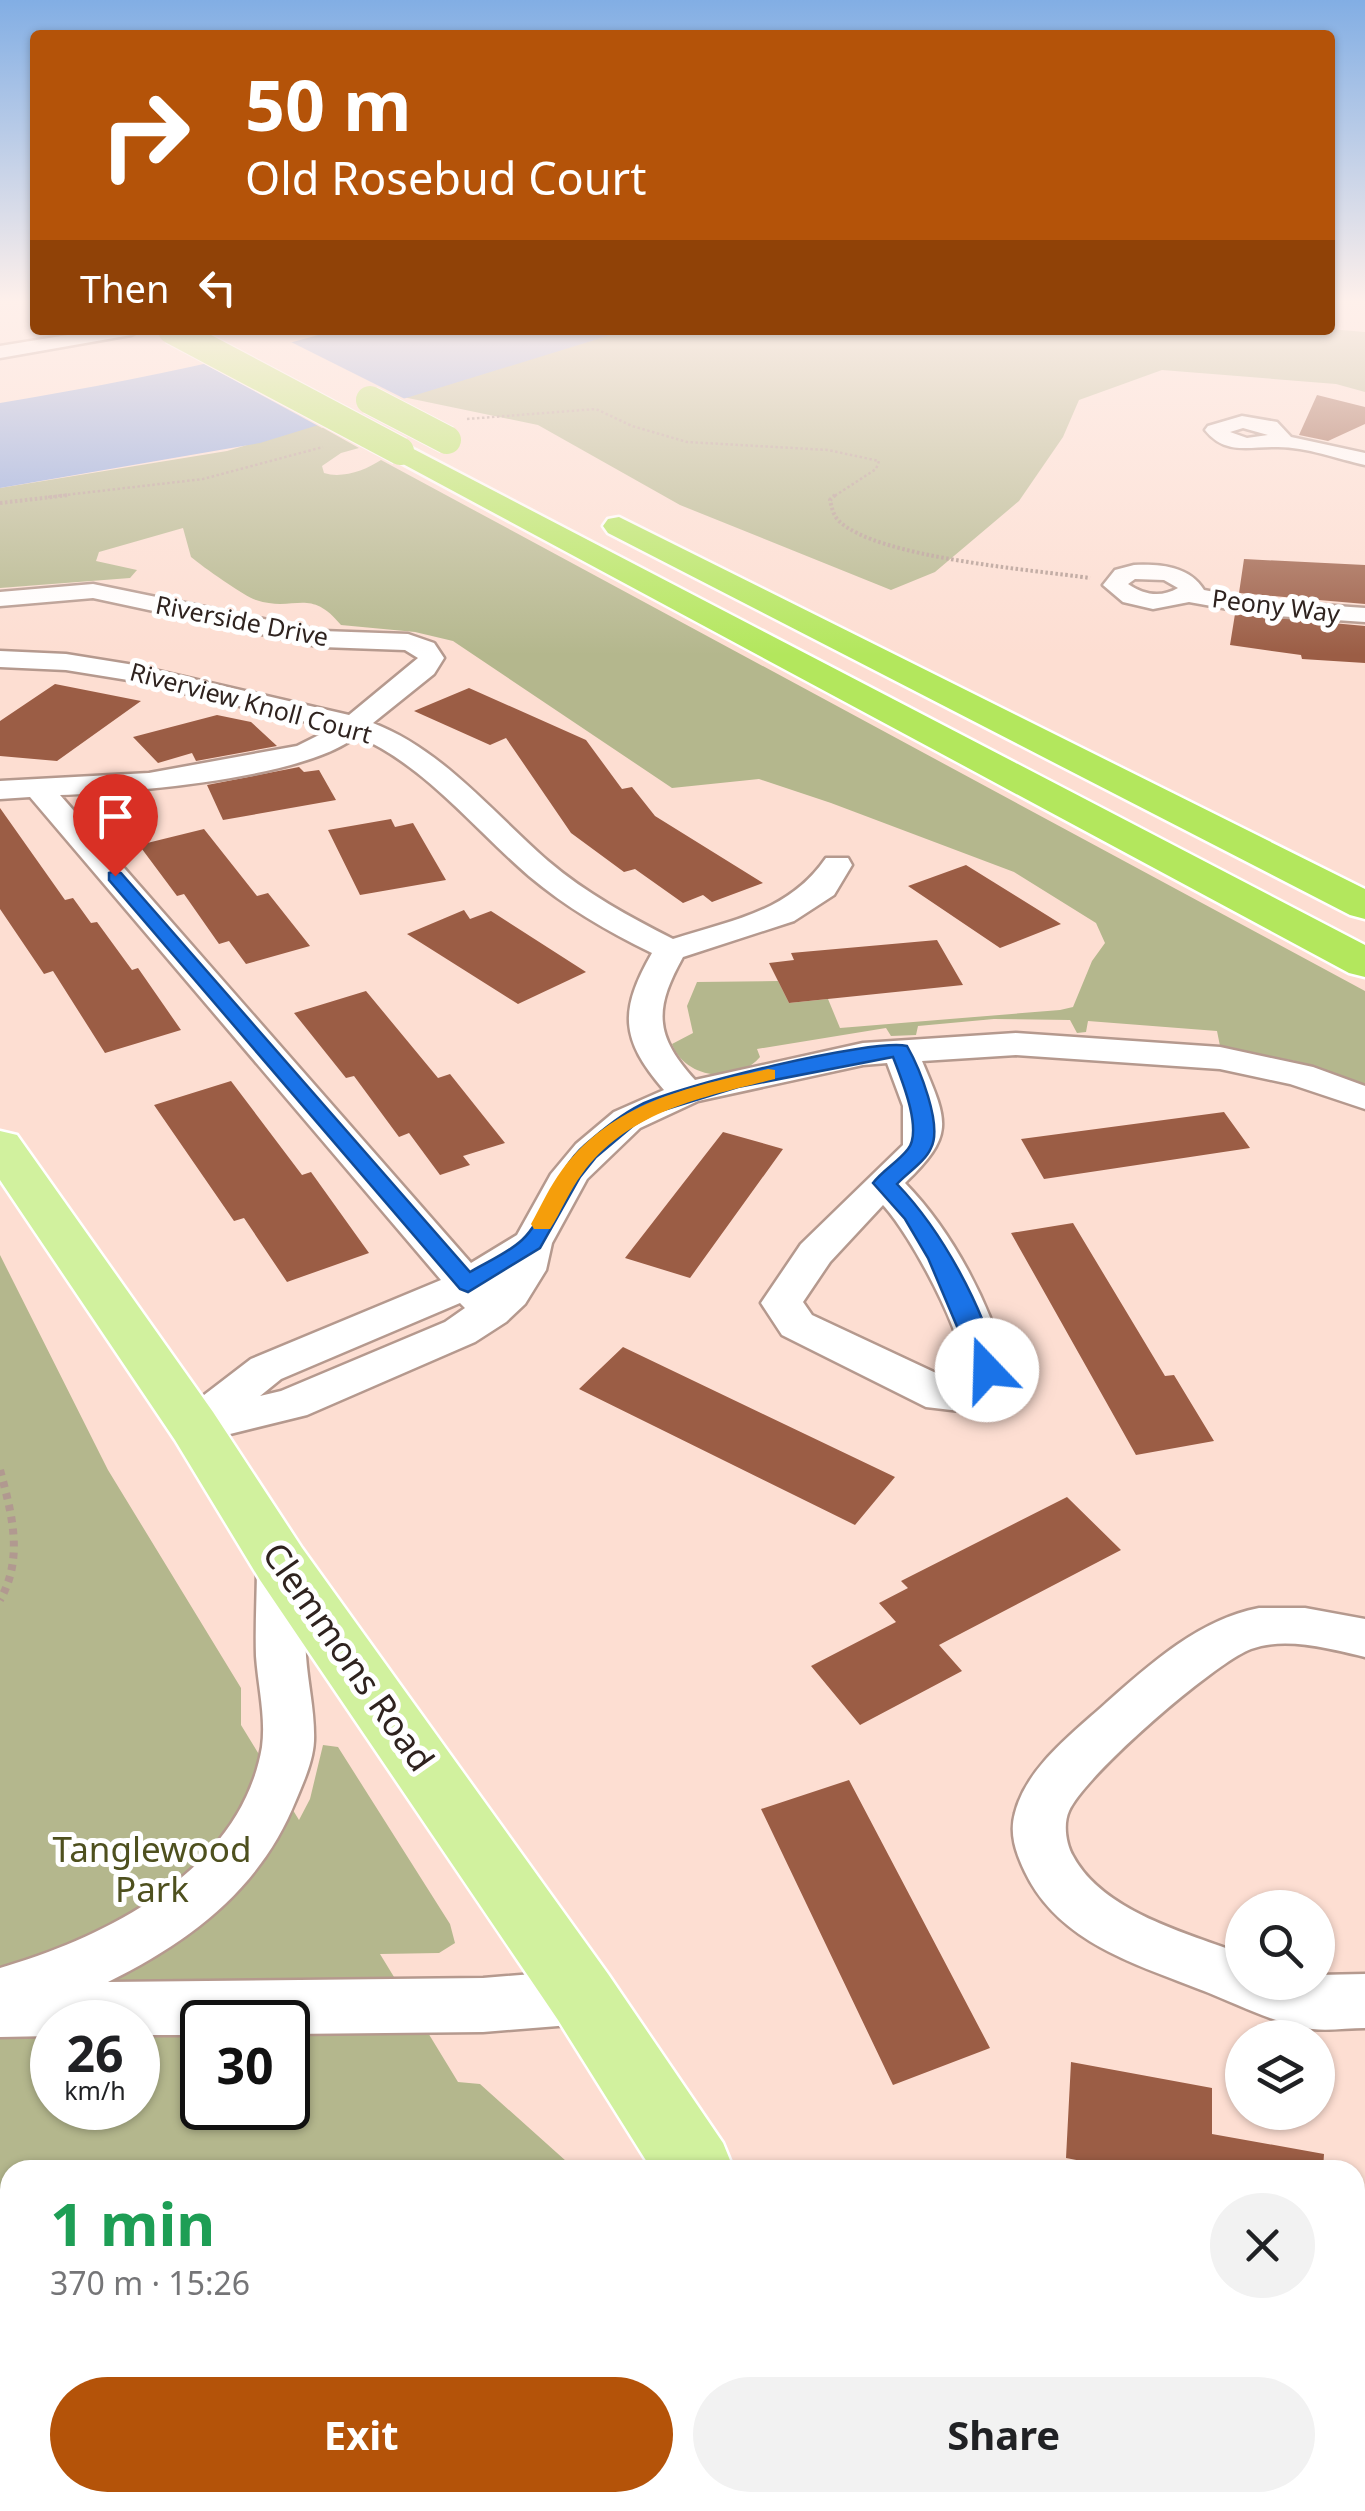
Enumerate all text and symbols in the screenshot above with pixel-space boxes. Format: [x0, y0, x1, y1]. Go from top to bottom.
text: 50 m [245, 56, 412, 152]
icon: right [80, 70, 210, 200]
text: Old Rosebud Court [245, 147, 646, 208]
icon: left [190, 260, 245, 315]
text: Then [80, 262, 170, 314]
street label: Peony Way [1210, 580, 1342, 630]
street label: Riverside Drive [153, 587, 332, 653]
street label: Riverview Knoll Court [127, 653, 376, 751]
pin [73, 774, 158, 877]
icon: arrive [88, 789, 143, 844]
position arrow [935, 1318, 1039, 1422]
street label: Clemmons Road [253, 1532, 446, 1780]
park label: Tanglewood Park [53, 1825, 251, 1912]
map controls [1225, 1890, 1335, 2130]
button: search [1225, 1890, 1335, 2000]
speed limit sign: 30 [180, 2000, 310, 2130]
text: 26 [66, 2019, 124, 2087]
button: layers [1225, 2020, 1335, 2130]
text: km/h [64, 2073, 126, 2107]
text: 1 min [50, 2182, 215, 2264]
button: close [1210, 2193, 1315, 2298]
text: 370 m · 15:26 [50, 2261, 250, 2304]
button: Exit [50, 2377, 673, 2492]
button: Share [693, 2377, 1315, 2492]

